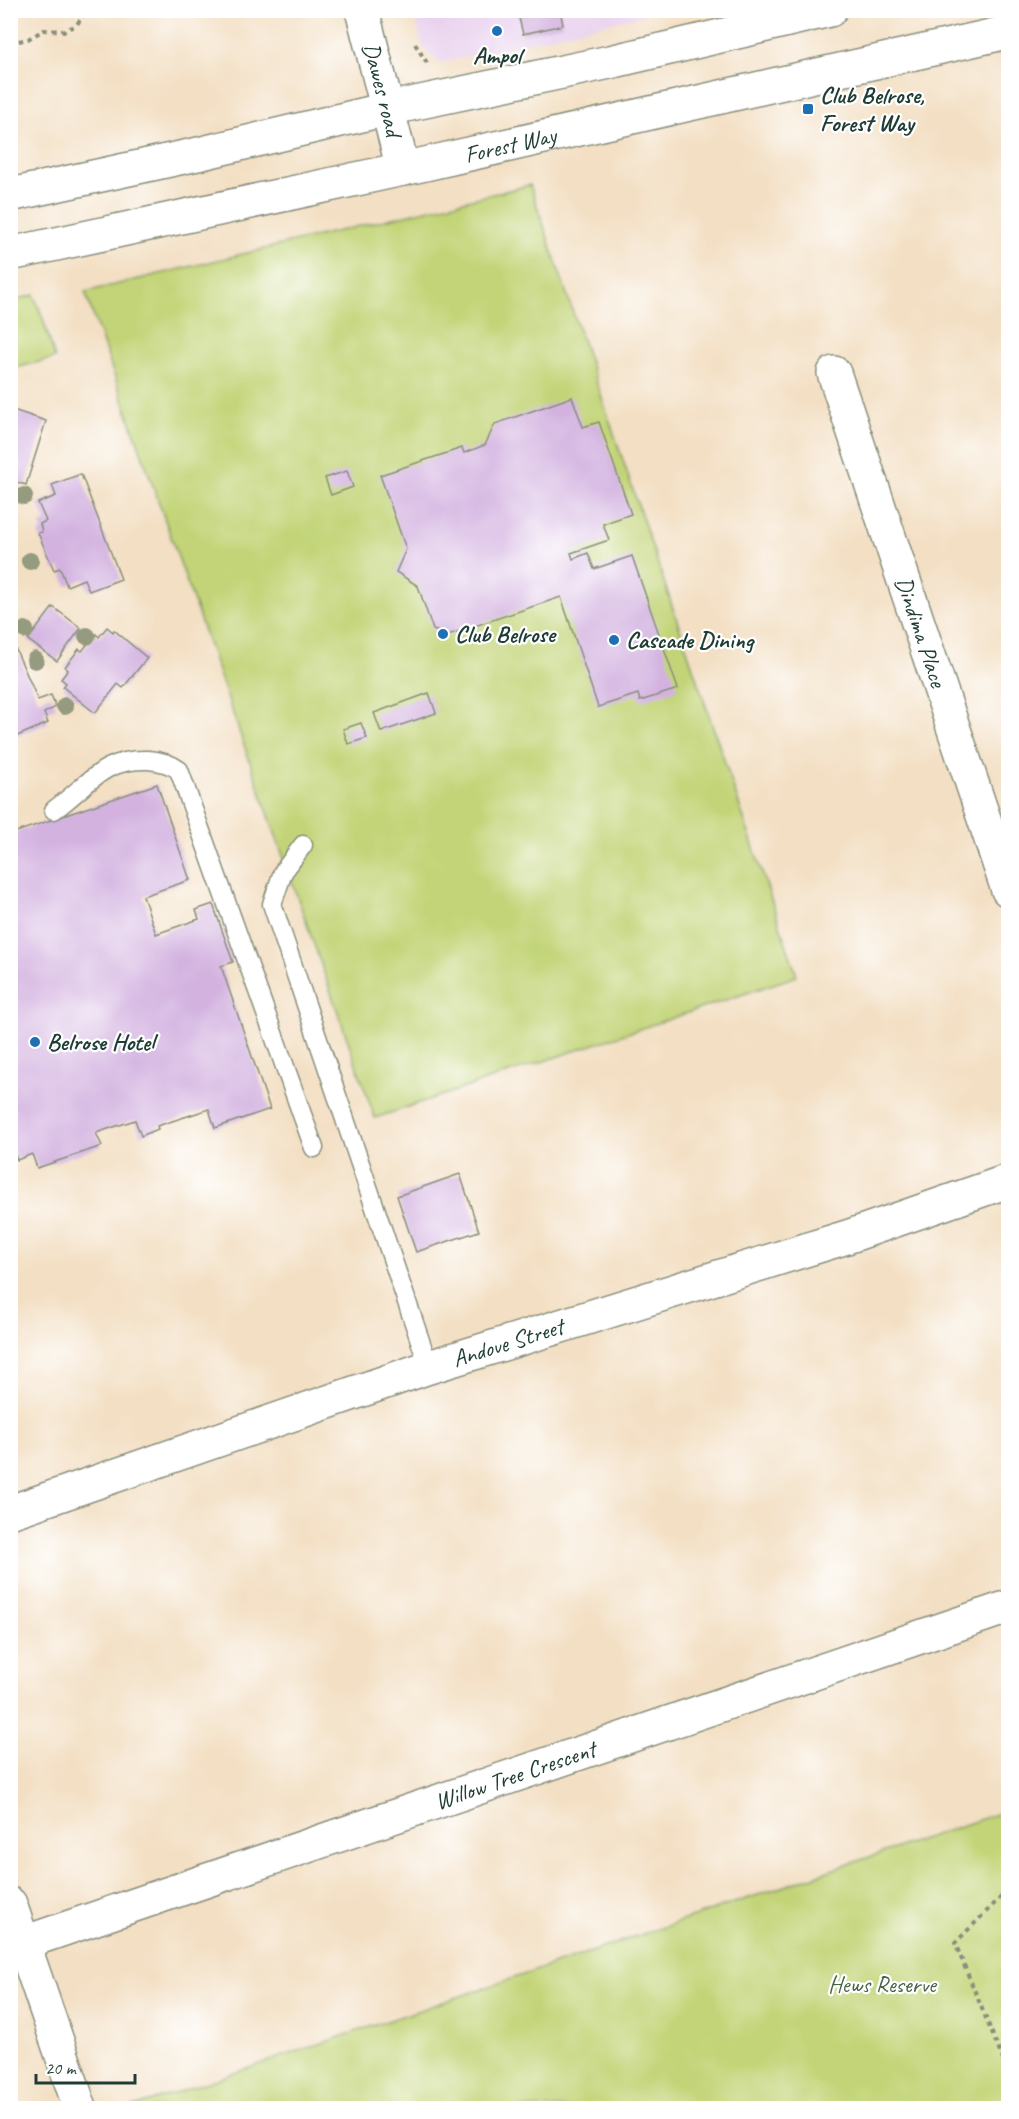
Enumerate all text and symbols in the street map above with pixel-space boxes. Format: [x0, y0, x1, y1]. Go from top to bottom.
marker: Ampol [490, 24, 504, 38]
street label: Dawes road [356, 39, 410, 143]
place label: Ampol [473, 40, 526, 70]
place label: Club Belrose, Forest Way [820, 80, 925, 138]
marker: Club Belrose, Forest Way [801, 102, 815, 116]
street label: Forest Way [462, 119, 560, 170]
street label: Dindima Place [889, 573, 954, 693]
place label: Club Belrose [455, 619, 557, 649]
place label: Cascade Dining [626, 625, 755, 655]
marker: Club Belrose [436, 627, 450, 641]
marker: Cascade Dining [607, 633, 621, 647]
place label: Belrose Hotel [47, 1027, 159, 1057]
marker: Belrose Hotel [28, 1035, 42, 1049]
street label: Andove Street [449, 1310, 570, 1374]
street label: Willow Tree Crescent [431, 1733, 602, 1816]
park label: Hews Reserve [828, 1969, 938, 1999]
scale bar [36, 2047, 135, 2085]
text: 20 m [45, 2057, 78, 2079]

